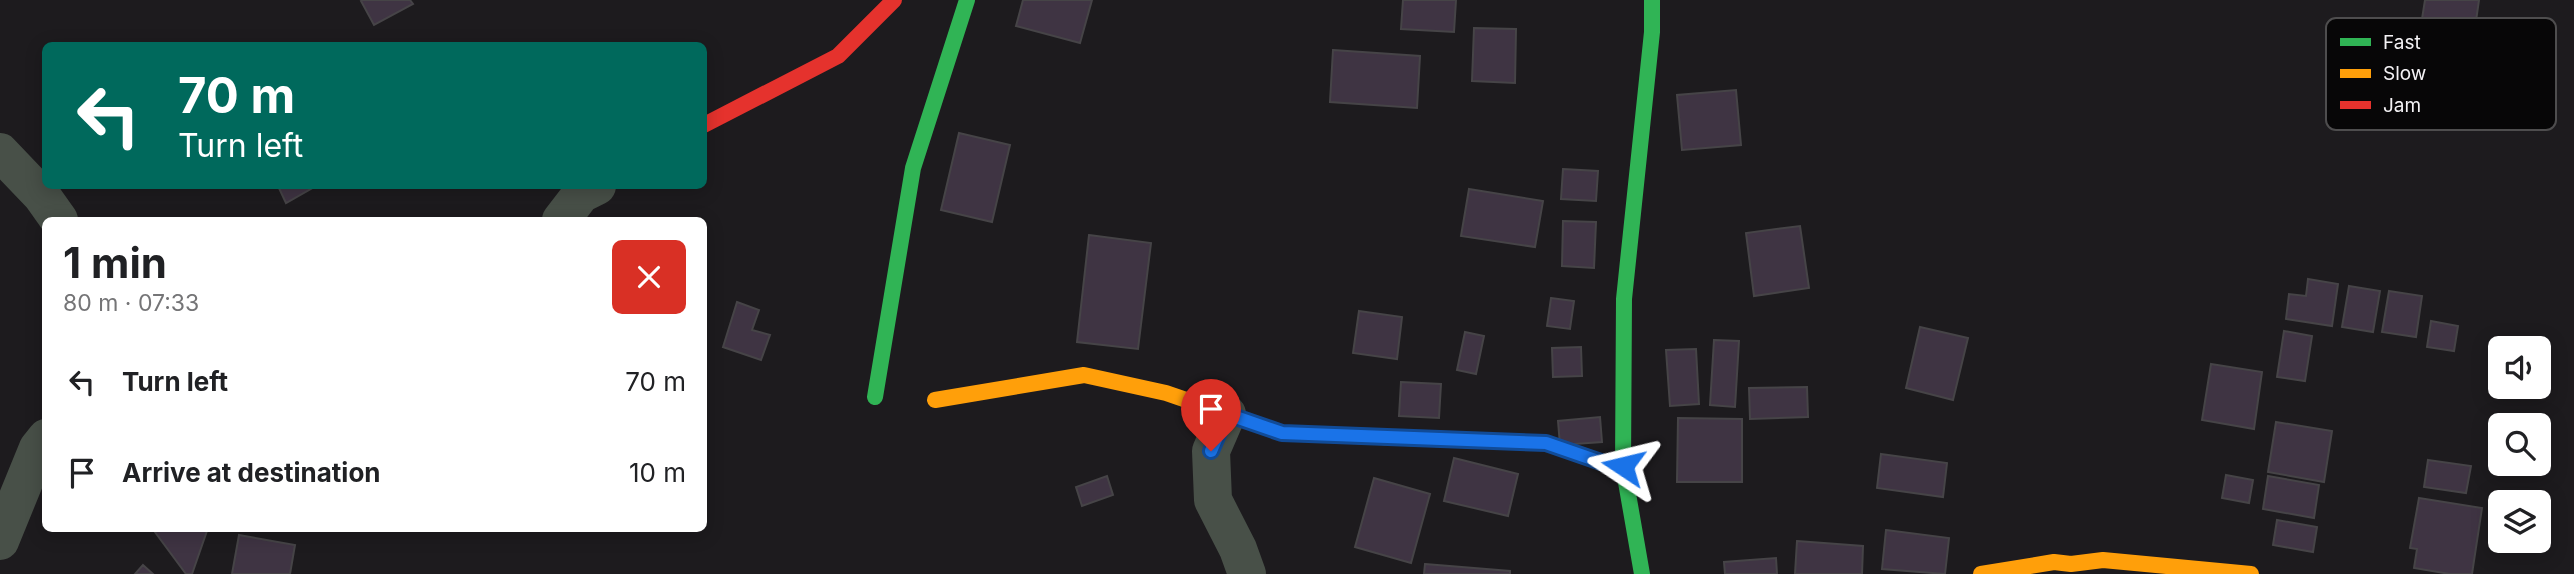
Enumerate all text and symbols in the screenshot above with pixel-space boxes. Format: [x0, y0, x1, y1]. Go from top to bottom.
legend [2326, 18, 2556, 130]
text: Fast [2383, 31, 2421, 54]
text: Slow [2383, 62, 2426, 85]
text: 70 m [178, 66, 295, 125]
icon: left [63, 70, 154, 161]
text: Jam [2383, 94, 2421, 117]
text: Turn left [178, 126, 303, 165]
text: 1 min [63, 237, 167, 288]
button: close [612, 240, 686, 314]
text: 80 m · 07:33 [63, 289, 199, 317]
map controls [2488, 336, 2551, 553]
button: sound [2488, 336, 2551, 399]
icon: left [63, 363, 101, 401]
text: Turn left [122, 366, 228, 397]
text: 70 m [625, 366, 686, 397]
pin [1181, 379, 1241, 451]
icon: arrive [1192, 390, 1230, 428]
button: search [2488, 413, 2551, 476]
position arrow [1586, 429, 1660, 503]
icon: arrive [63, 454, 101, 492]
text: Arrive at destination [122, 457, 381, 488]
text: 10 m [629, 457, 686, 488]
button: layers [2488, 490, 2551, 553]

